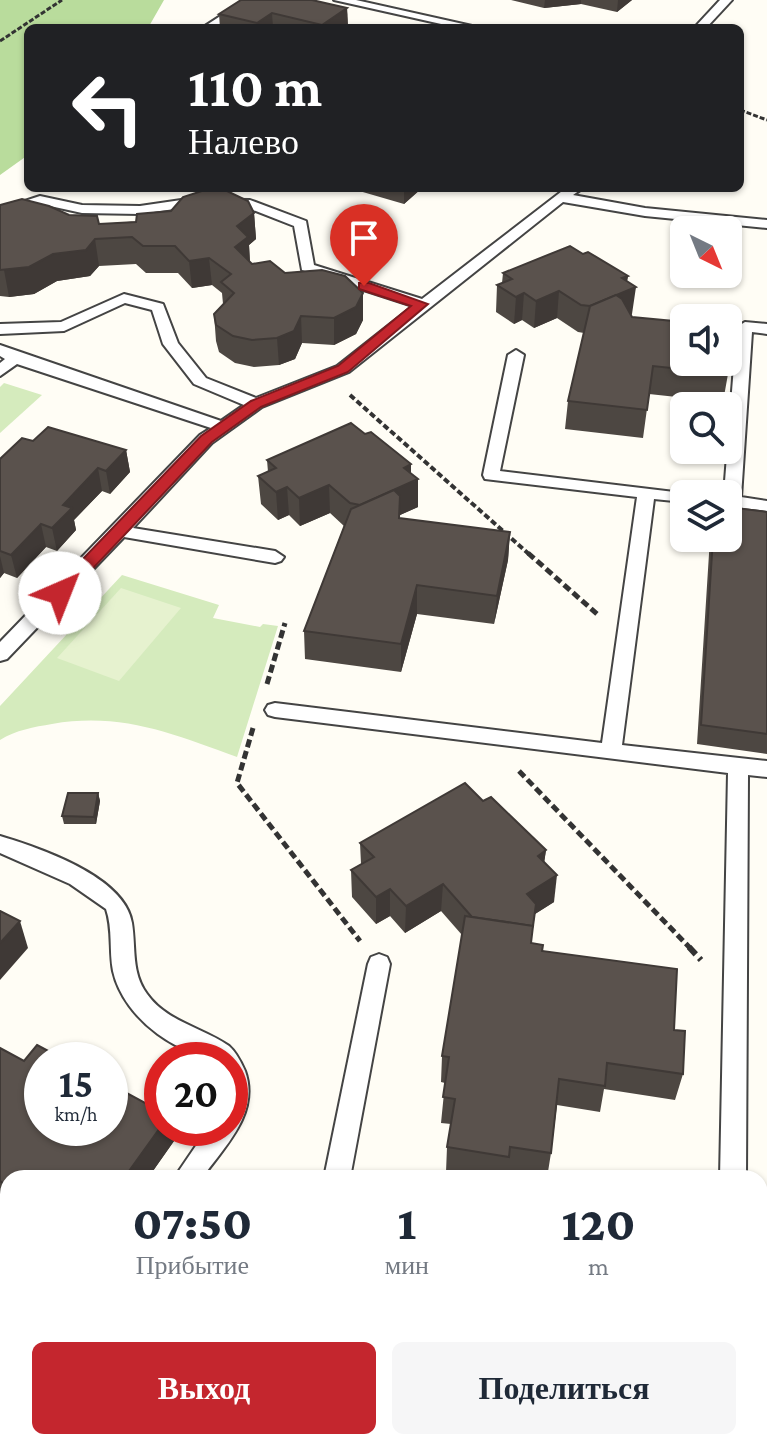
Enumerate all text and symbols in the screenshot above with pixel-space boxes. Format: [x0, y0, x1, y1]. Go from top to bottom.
icon: left [56, 56, 160, 160]
text: 110 m [188, 56, 322, 118]
text: Налево [188, 122, 299, 162]
pin [330, 204, 398, 286]
icon: arrive [342, 216, 386, 260]
north arrow [670, 216, 742, 288]
map controls [670, 216, 742, 552]
button: sound [670, 304, 742, 376]
button: search [670, 392, 742, 464]
button: layers [670, 480, 742, 552]
position arrow [18, 551, 102, 635]
speed limit sign: 20 [144, 1042, 248, 1146]
text: 15 [59, 1061, 93, 1106]
text: km/h [54, 1103, 98, 1125]
text: 07:50 [133, 1196, 252, 1249]
text: 1 [398, 1196, 416, 1249]
text: 120 [562, 1197, 635, 1250]
text: Прибытие [136, 1251, 249, 1280]
text: мин [385, 1251, 429, 1280]
text: m [588, 1252, 609, 1281]
button: Выход [32, 1342, 376, 1434]
button: Поделиться [392, 1342, 736, 1434]

